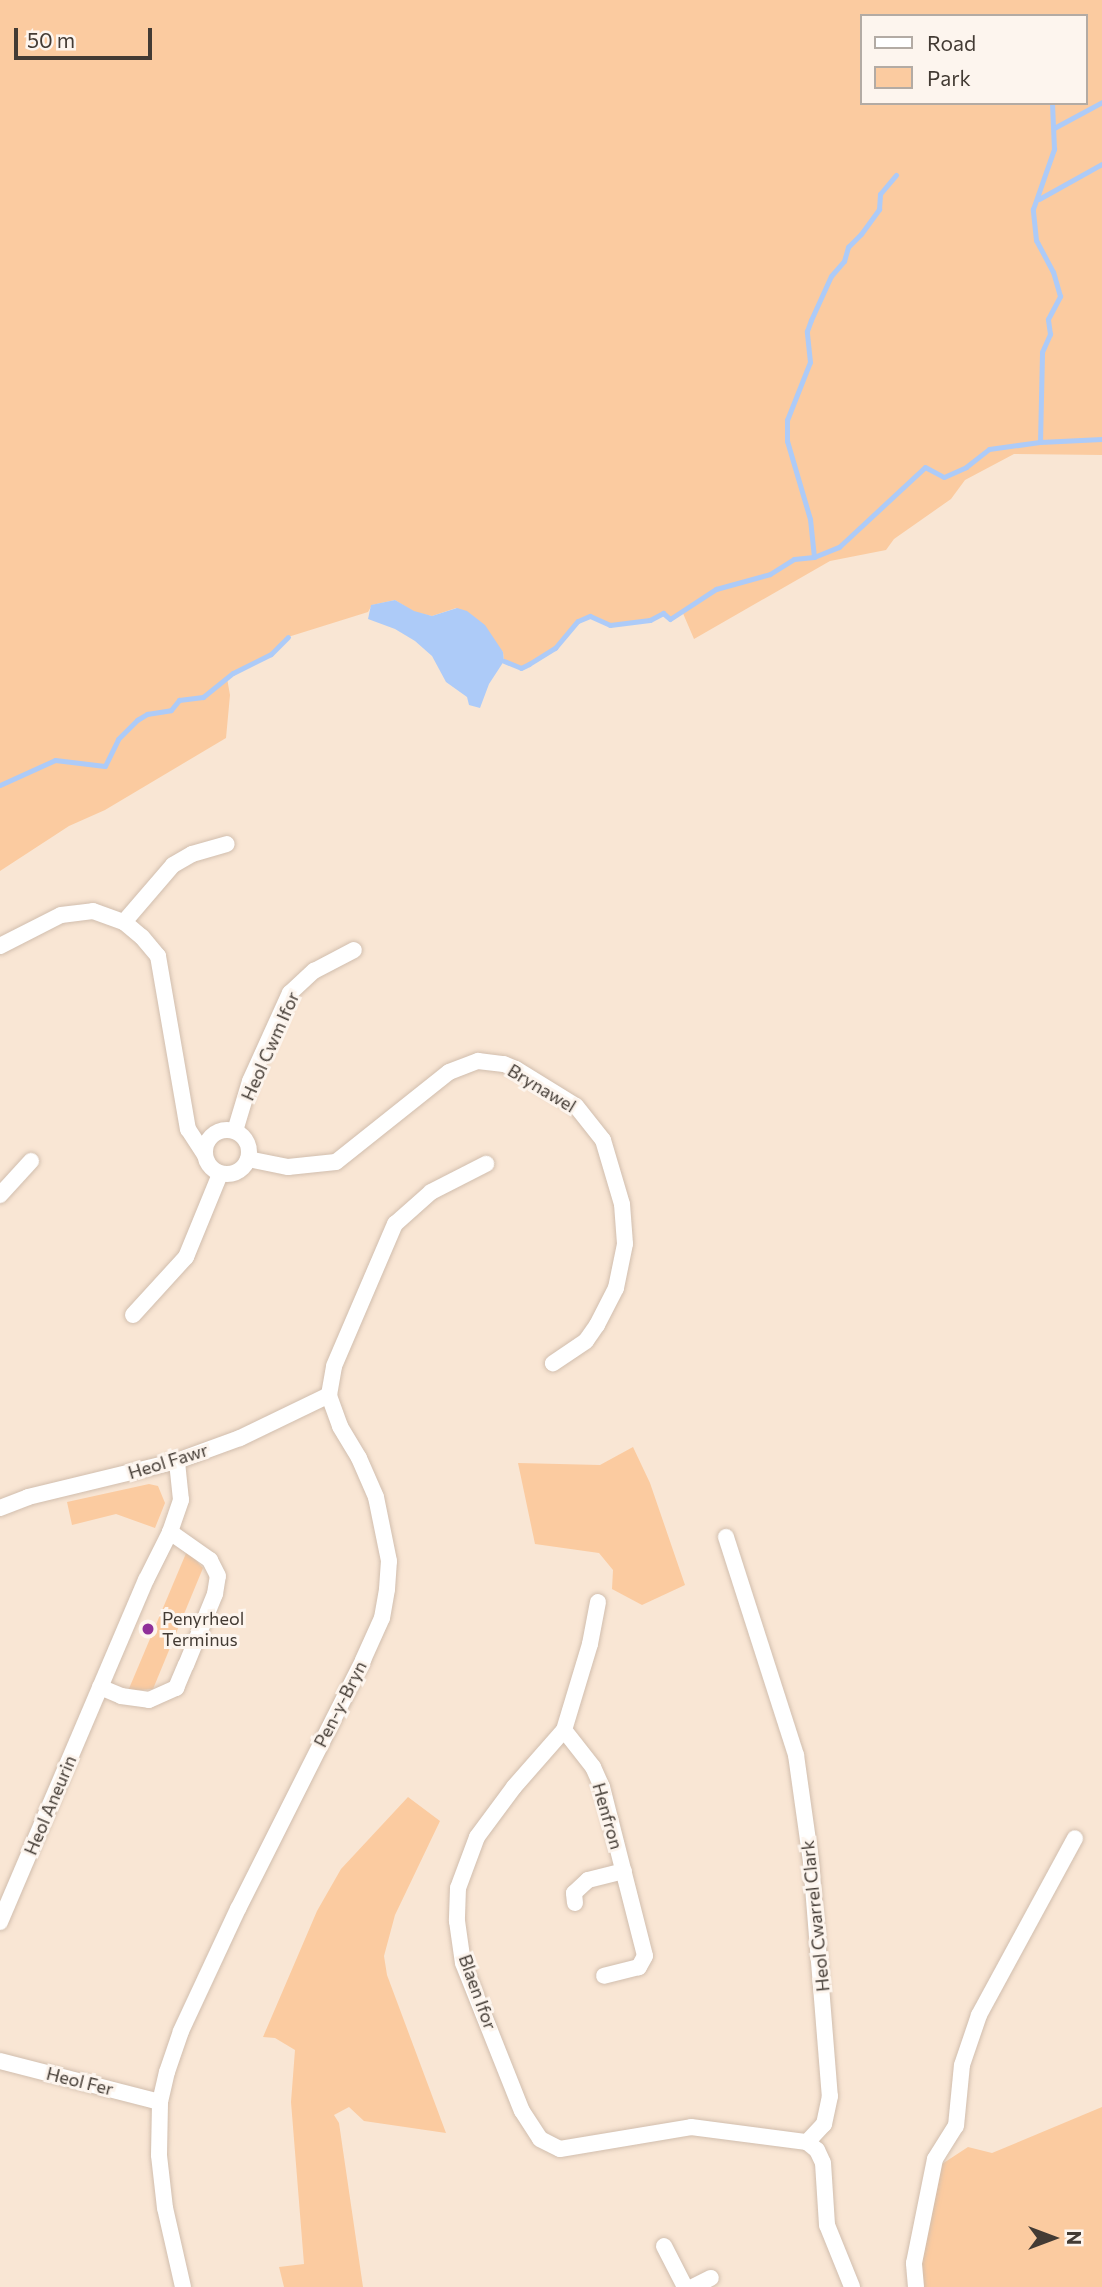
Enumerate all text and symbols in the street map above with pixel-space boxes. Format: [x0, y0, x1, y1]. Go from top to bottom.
scale bar [18, 14, 156, 58]
legend [860, 14, 1088, 105]
text: 50 m [27, 27, 75, 52]
text: Road [927, 30, 976, 55]
text: Park [927, 65, 971, 90]
street label: Heol Cwm Ifor [236, 988, 304, 1104]
street label: Brynawel [504, 1059, 580, 1117]
street label: Heol Fawr [125, 1439, 211, 1483]
place label: Penyrheol Terminus [162, 1608, 244, 1650]
marker: Penyrheol Terminus [140, 1621, 156, 1637]
street label: Pen-y-Bryn [309, 1657, 371, 1751]
street label: Heol Aneurin [19, 1752, 81, 1858]
street label: Henfron [588, 1780, 628, 1852]
street label: Heol Cwarrel Clark [796, 1839, 834, 1993]
street label: Blaen Ifor [454, 1951, 502, 2033]
street label: Heol Fer [44, 2062, 116, 2100]
north arrow [1018, 2203, 1088, 2273]
text: N [1063, 2231, 1086, 2245]

